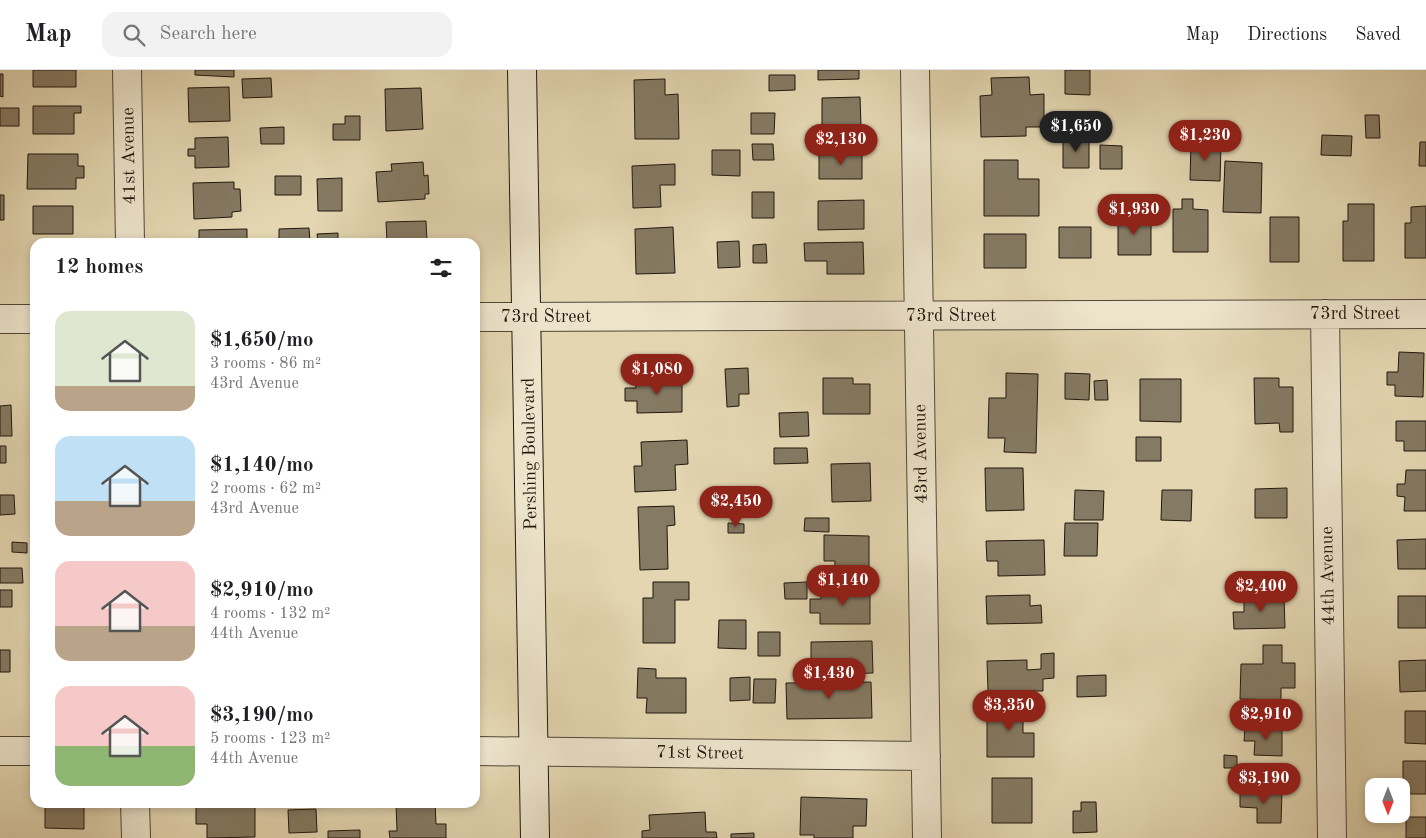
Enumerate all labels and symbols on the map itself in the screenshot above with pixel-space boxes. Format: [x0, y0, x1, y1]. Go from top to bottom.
street label: 41st Avenue [119, 107, 139, 205]
pin: $1,650 [1035, 111, 1117, 153]
pin: $1,230 [1164, 119, 1246, 162]
pin: $2,130 [800, 124, 882, 166]
pin: $1,930 [1093, 194, 1175, 236]
street label: 73rd Street [1310, 305, 1400, 323]
street label: 73rd Street [906, 307, 996, 325]
street label: 73rd Street [501, 308, 591, 326]
pin: $1,080 [616, 354, 698, 396]
street label: Pershing Boulevard [520, 378, 540, 530]
street label: 43rd Avenue [911, 404, 931, 504]
pin: $2,450 [695, 486, 777, 528]
street label: 44th Avenue [1318, 526, 1338, 626]
pin: $1,140 [802, 564, 884, 607]
pin: $2,400 [1220, 570, 1302, 613]
pin: $1,430 [788, 658, 870, 700]
pin: $3,350 [968, 690, 1050, 732]
pin: $2,910 [1225, 698, 1307, 741]
street label: 71st Street [656, 743, 744, 763]
pin: $3,190 [1223, 762, 1305, 805]
north arrow [1365, 778, 1410, 822]

